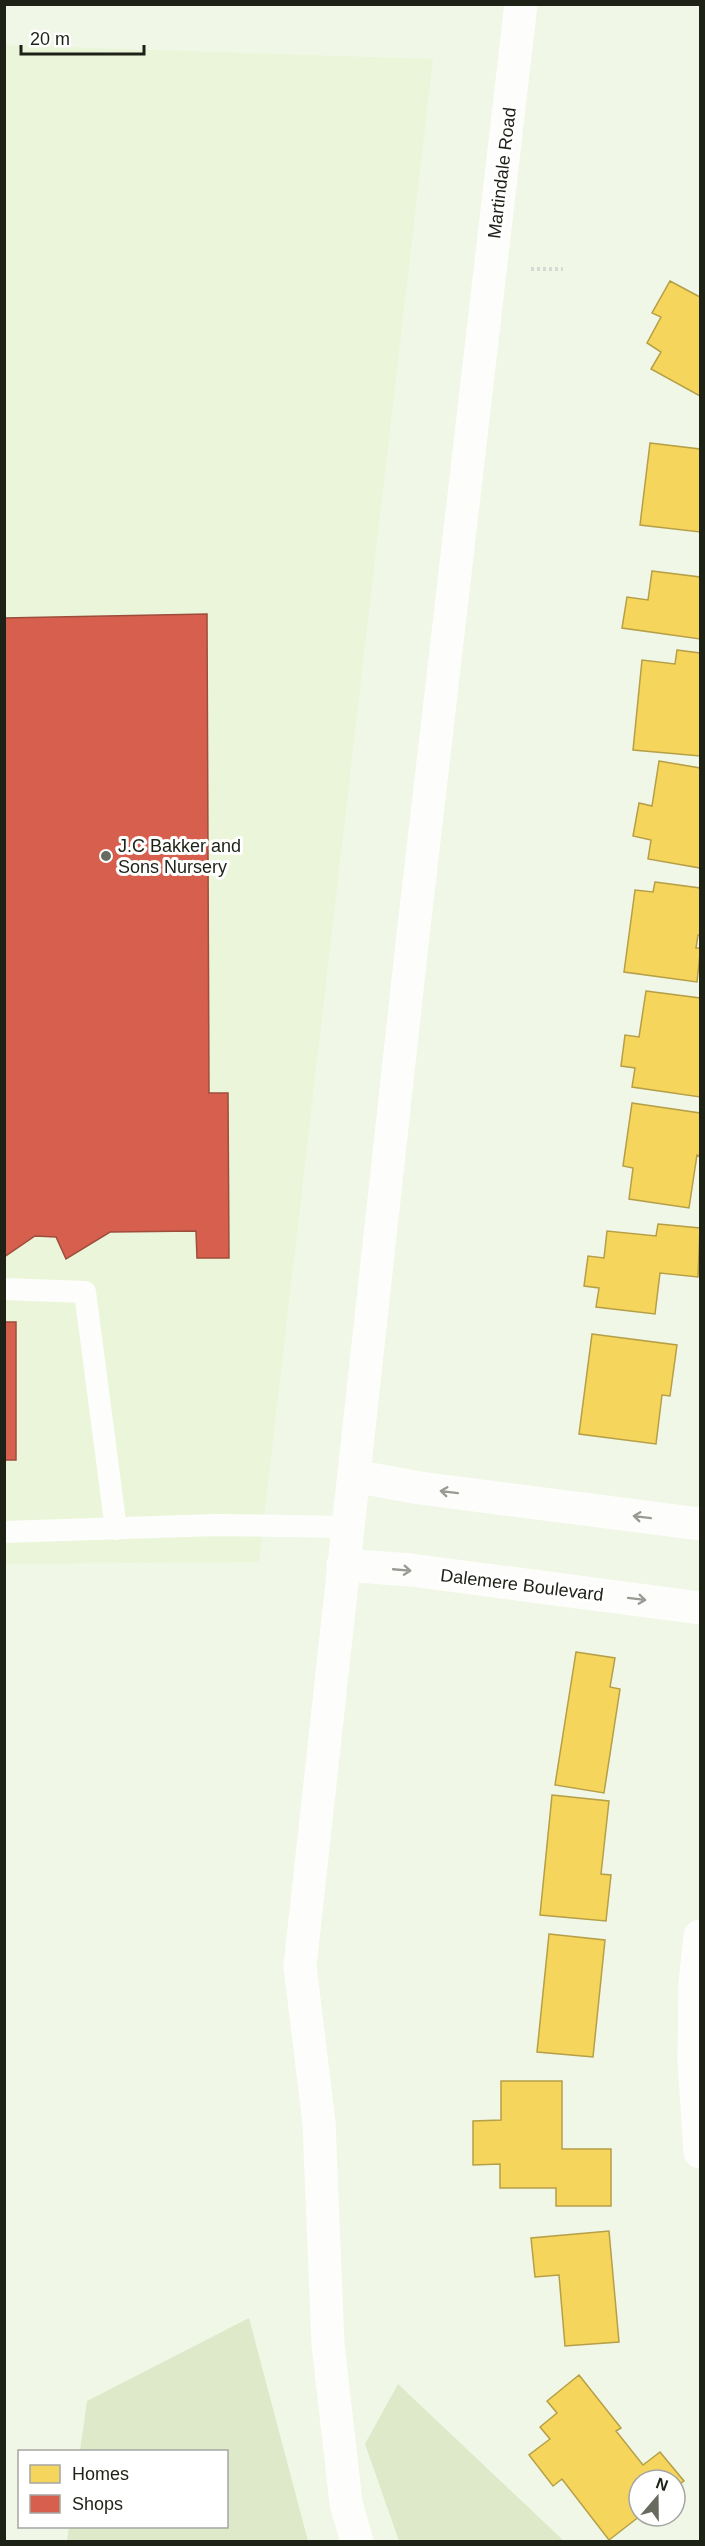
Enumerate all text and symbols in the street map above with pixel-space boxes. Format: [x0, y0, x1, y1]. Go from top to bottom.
scale bar [21, 18, 144, 56]
text: 20 m [30, 29, 70, 49]
street label: Martindale Road [484, 106, 520, 240]
place label: J.C Bakker and Sons Nursery [118, 836, 241, 877]
marker: J.C Bakker and Sons Nursery [99, 849, 113, 863]
one-way arrow [440, 1486, 460, 1497]
one-way arrow [633, 1511, 653, 1522]
one-way arrow [391, 1564, 411, 1575]
street label: Dalemere Boulevard [439, 1565, 605, 1605]
one-way arrow [626, 1594, 646, 1605]
legend [18, 2450, 228, 2528]
text: Homes [72, 2464, 129, 2484]
north arrow [627, 2468, 687, 2528]
text: N [654, 2474, 670, 2494]
text: Shops [72, 2494, 123, 2514]

